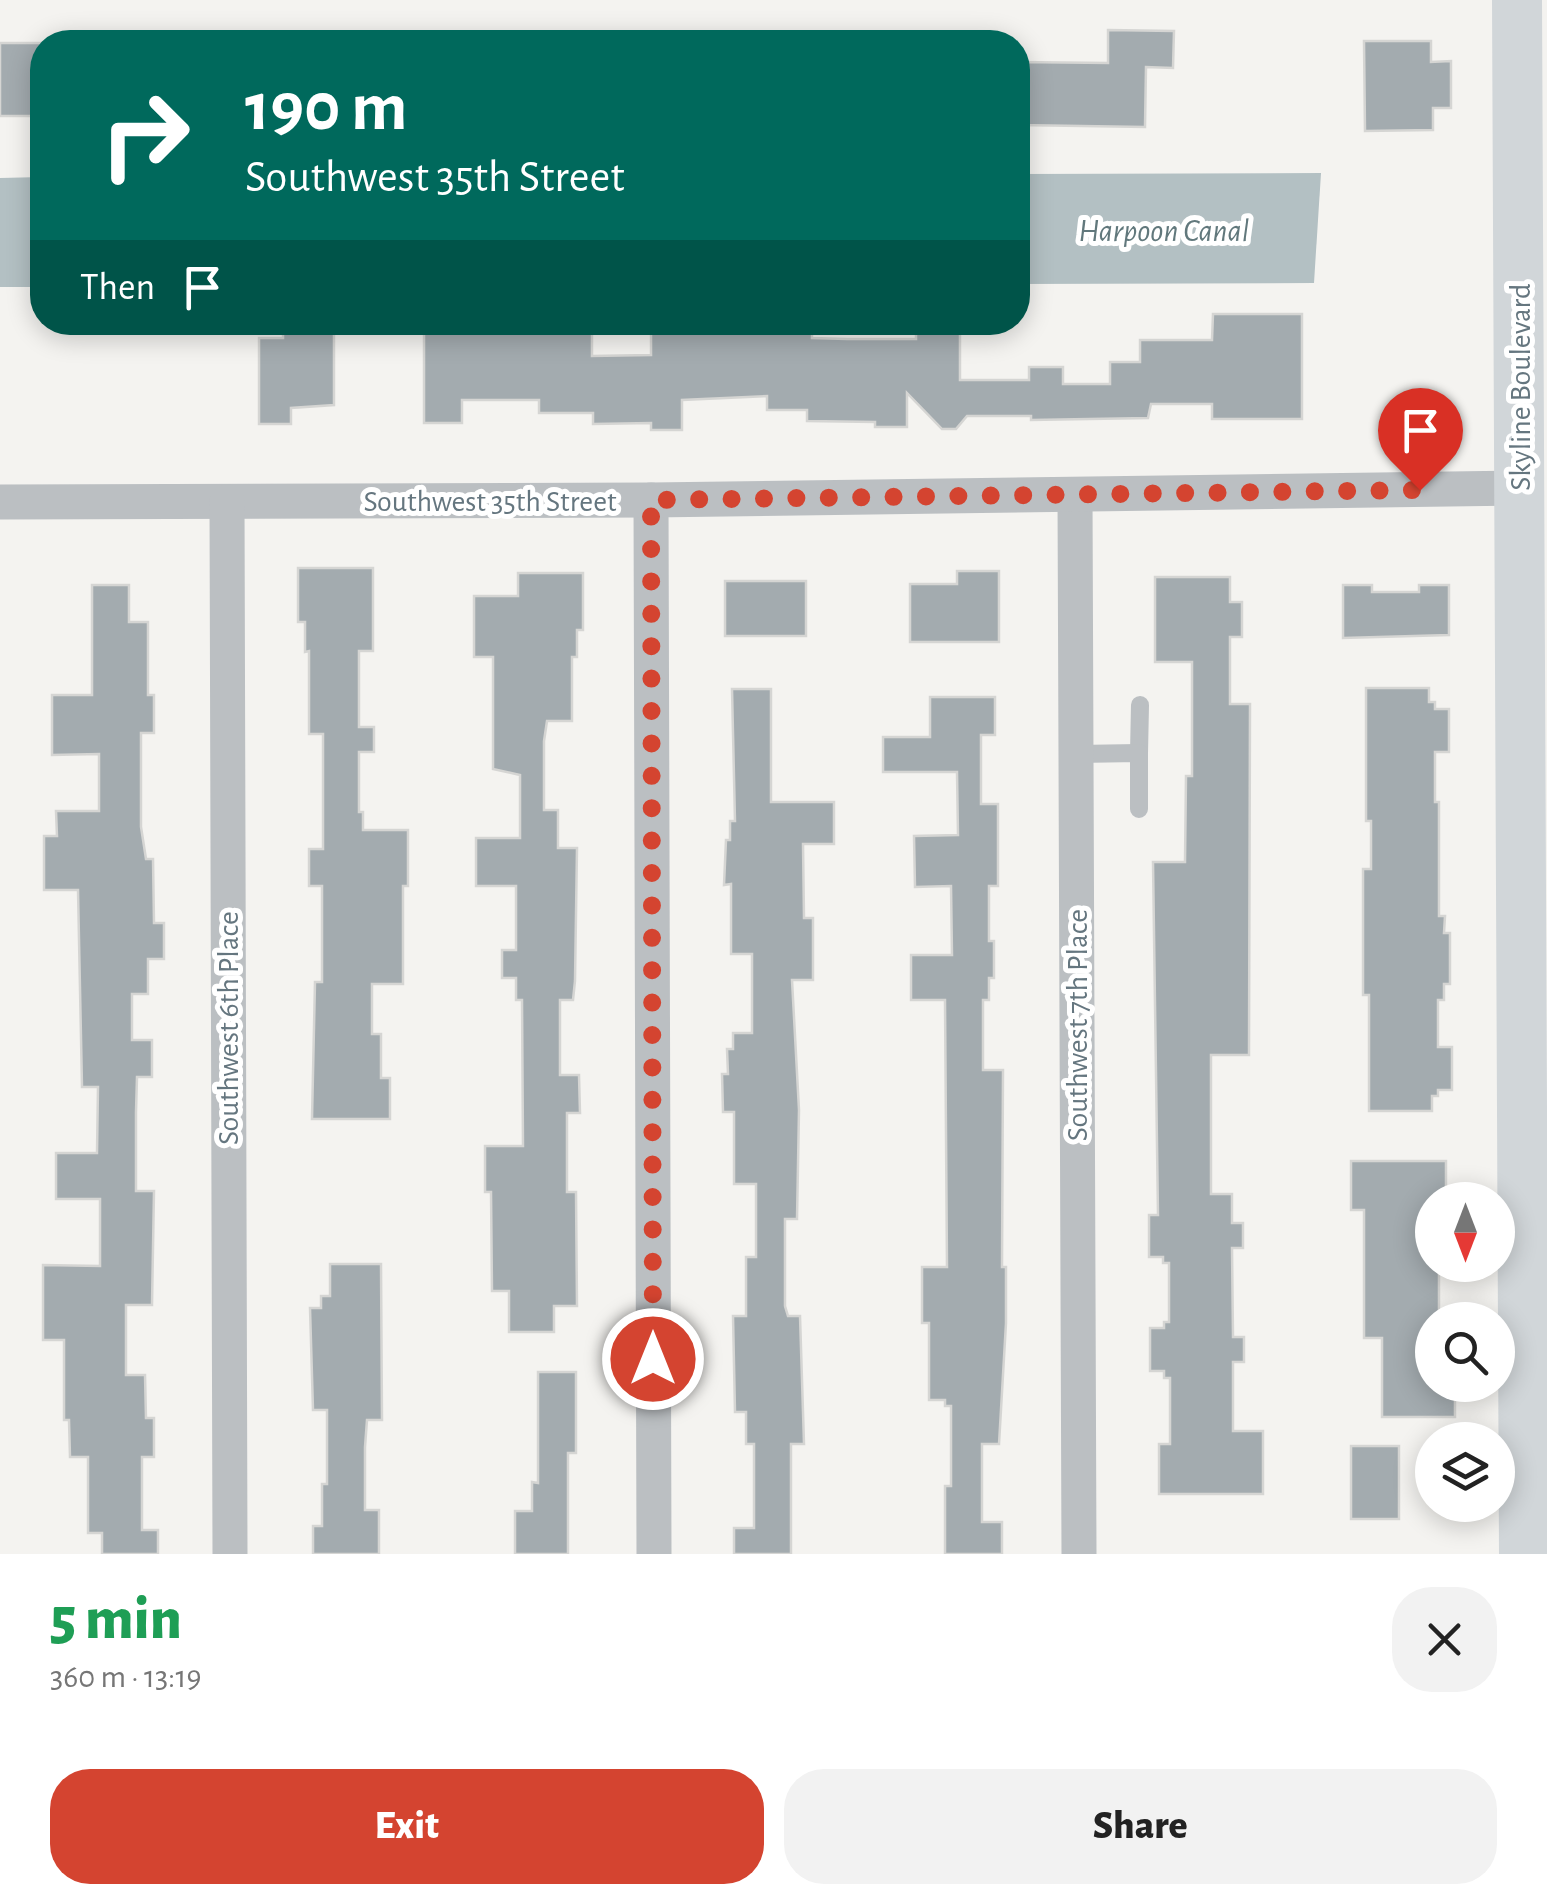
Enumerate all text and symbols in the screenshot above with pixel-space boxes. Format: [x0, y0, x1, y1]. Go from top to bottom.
icon: right [80, 70, 210, 200]
text: 190 m [245, 73, 408, 143]
text: Southwest 35th Street [245, 155, 625, 200]
water label: Harpoon Canal [1079, 215, 1250, 248]
icon: arrive [175, 260, 230, 315]
text: Then [80, 269, 155, 307]
street label: Skyline Boulevard [1506, 283, 1536, 491]
pin [1378, 388, 1463, 491]
icon: arrive [1393, 403, 1448, 458]
street label: Southwest 35th Street [363, 487, 617, 517]
street label: Southwest 7th Place [1063, 909, 1093, 1141]
street label: Southwest 6th Place [214, 911, 244, 1145]
north arrow [1415, 1182, 1515, 1282]
map controls [1415, 1182, 1515, 1522]
button: search [1415, 1302, 1515, 1402]
position arrow [601, 1307, 705, 1411]
button: layers [1415, 1422, 1515, 1522]
button: close [1392, 1587, 1497, 1692]
text: 5 min [50, 1590, 182, 1650]
text: 360 m · 13:19 [50, 1661, 201, 1693]
button: Exit [50, 1769, 764, 1884]
button: Share [784, 1769, 1497, 1884]

